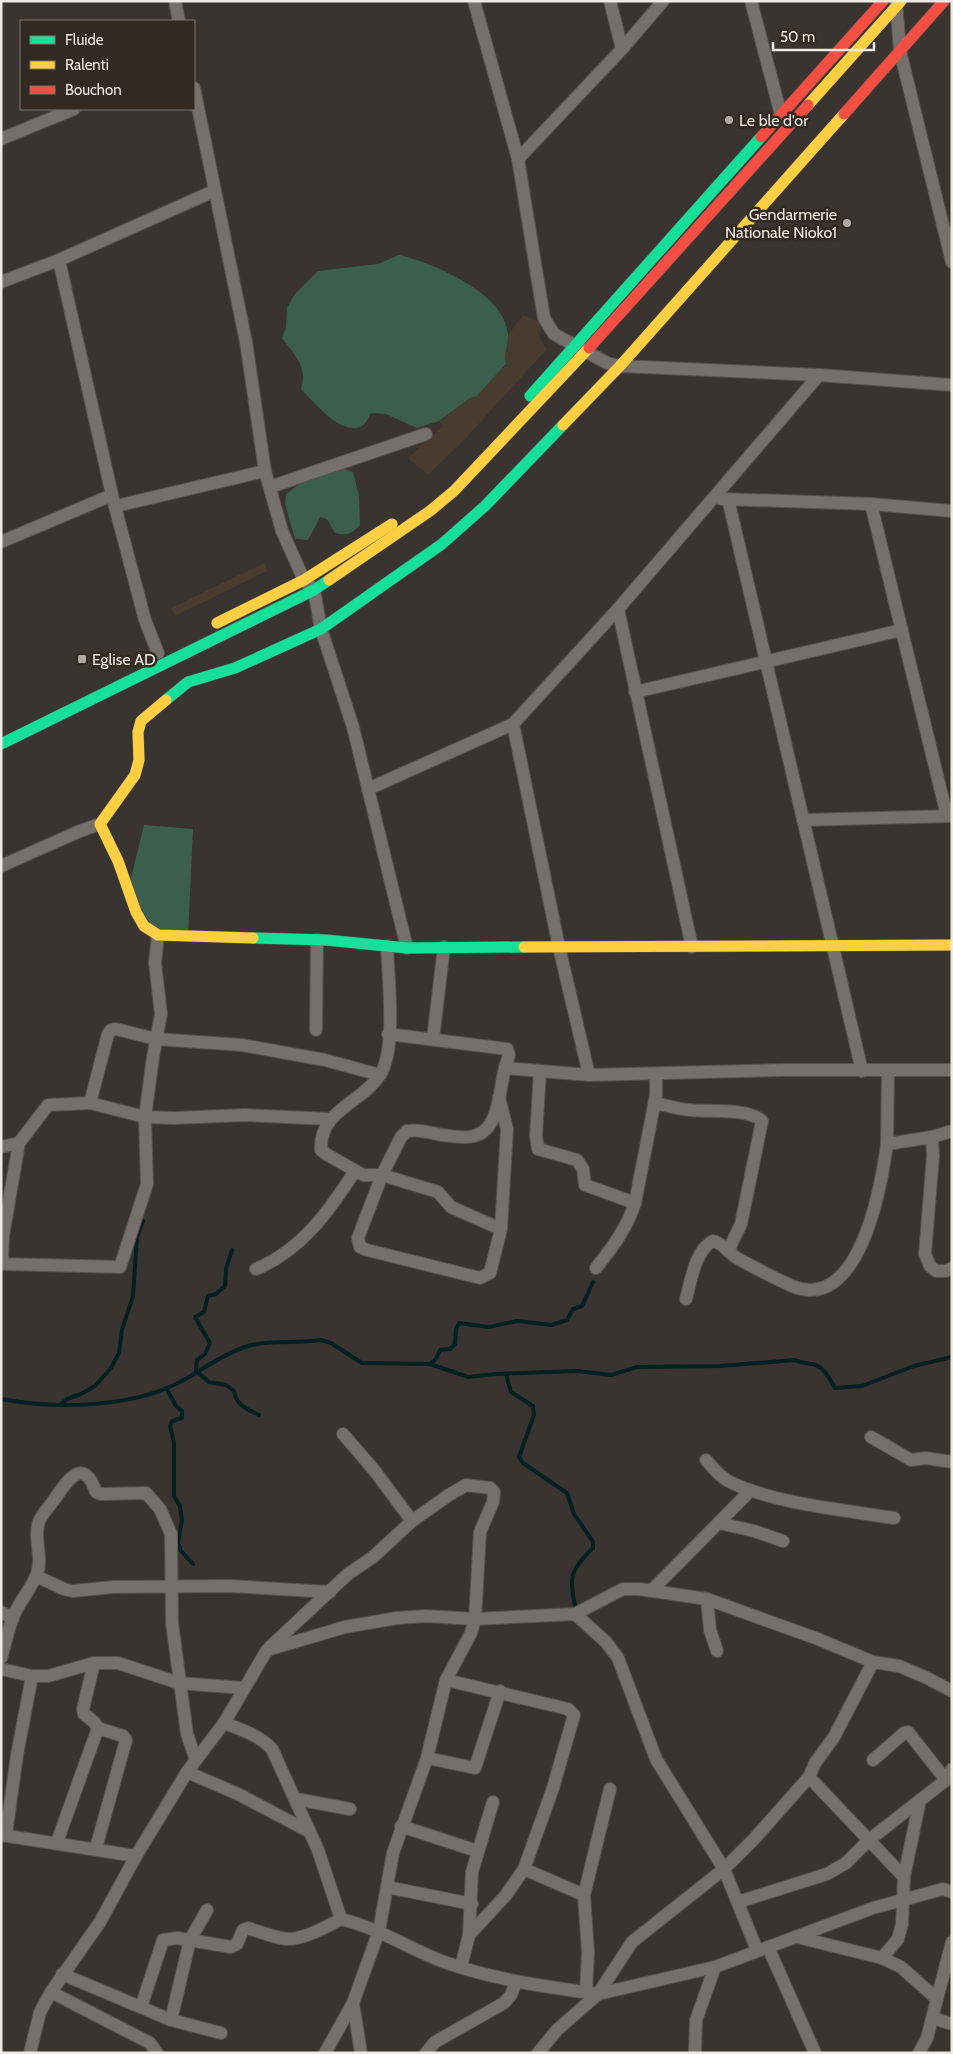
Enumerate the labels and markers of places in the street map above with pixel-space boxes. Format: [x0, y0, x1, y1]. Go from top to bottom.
place label: Le ble d'or [739, 111, 809, 130]
marker: Le ble d'or [723, 114, 735, 126]
place label: Gendarmerie Nationale Nioko1 [725, 205, 837, 242]
marker: Gendarmerie Nationale Nioko1 [841, 217, 853, 229]
place label: Eglise AD [92, 650, 156, 669]
marker: Eglise AD [76, 653, 88, 665]

